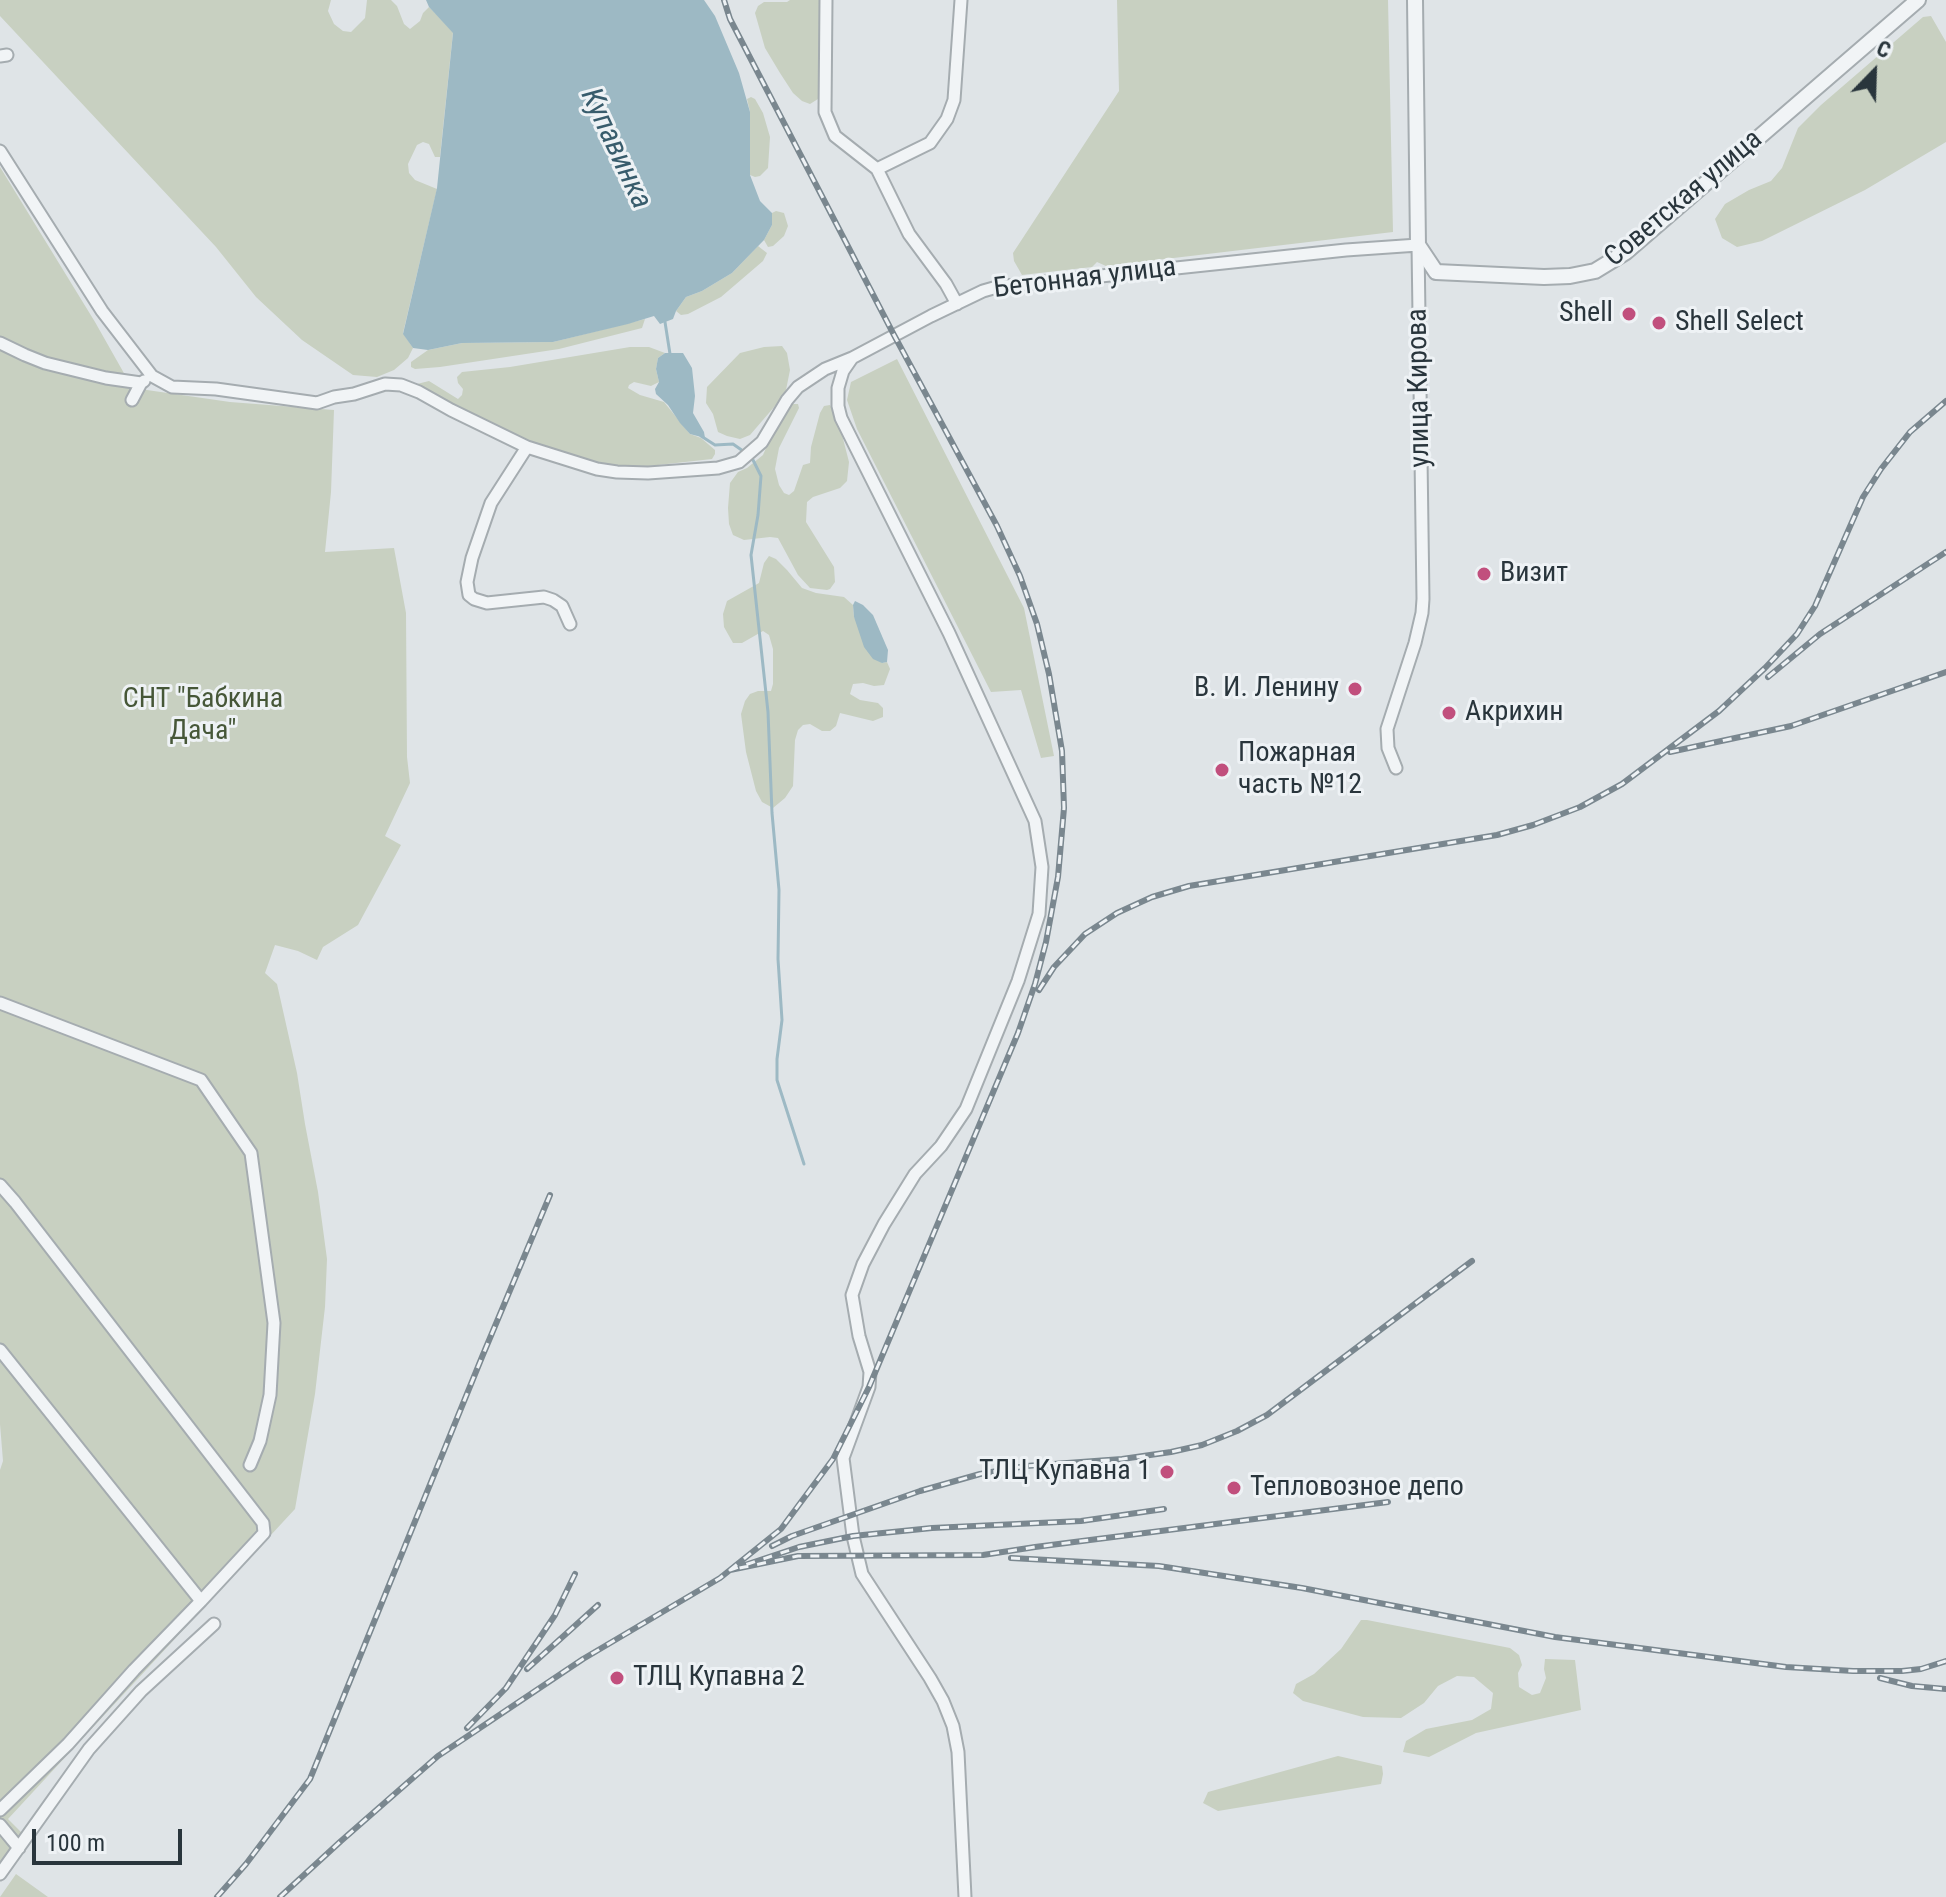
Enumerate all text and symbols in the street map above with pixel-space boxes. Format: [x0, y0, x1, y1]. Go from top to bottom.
north arrow [1834, 32, 1914, 112]
text: С [1873, 35, 1894, 63]
water label: Купавинка [571, 83, 659, 215]
street label: Советская улица [1598, 123, 1770, 275]
street label: Бетонная улица [992, 251, 1178, 307]
place label: Shell [1559, 297, 1613, 331]
marker: Shell [1620, 305, 1638, 323]
place label: Shell Select [1675, 306, 1804, 340]
street label: улица Кирова [1402, 308, 1438, 468]
marker: Shell Select [1650, 314, 1668, 332]
place label: Визит [1500, 557, 1568, 591]
marker: Визит [1475, 565, 1493, 583]
place label: В. И. Ленину [1194, 672, 1339, 706]
marker: В. И. Ленину [1346, 680, 1364, 698]
park label: СНТ "Бабкина Дача" [123, 683, 283, 749]
place label: Акрихин [1465, 696, 1563, 730]
marker: Акрихин [1440, 704, 1458, 722]
place label: Пожарная часть №12 [1238, 737, 1362, 803]
marker: Пожарная часть №12 [1213, 761, 1231, 779]
place label: ТЛЦ Купавна 1 [979, 1455, 1151, 1489]
marker: ТЛЦ Купавна 1 [1158, 1463, 1176, 1481]
place label: Тепловозное депо [1250, 1471, 1464, 1505]
marker: Тепловозное депо [1225, 1479, 1243, 1497]
place label: ТЛЦ Купавна 2 [633, 1661, 805, 1695]
marker: ТЛЦ Купавна 2 [608, 1669, 626, 1687]
scale bar [36, 1813, 186, 1863]
text: 100 m [46, 1829, 105, 1857]

